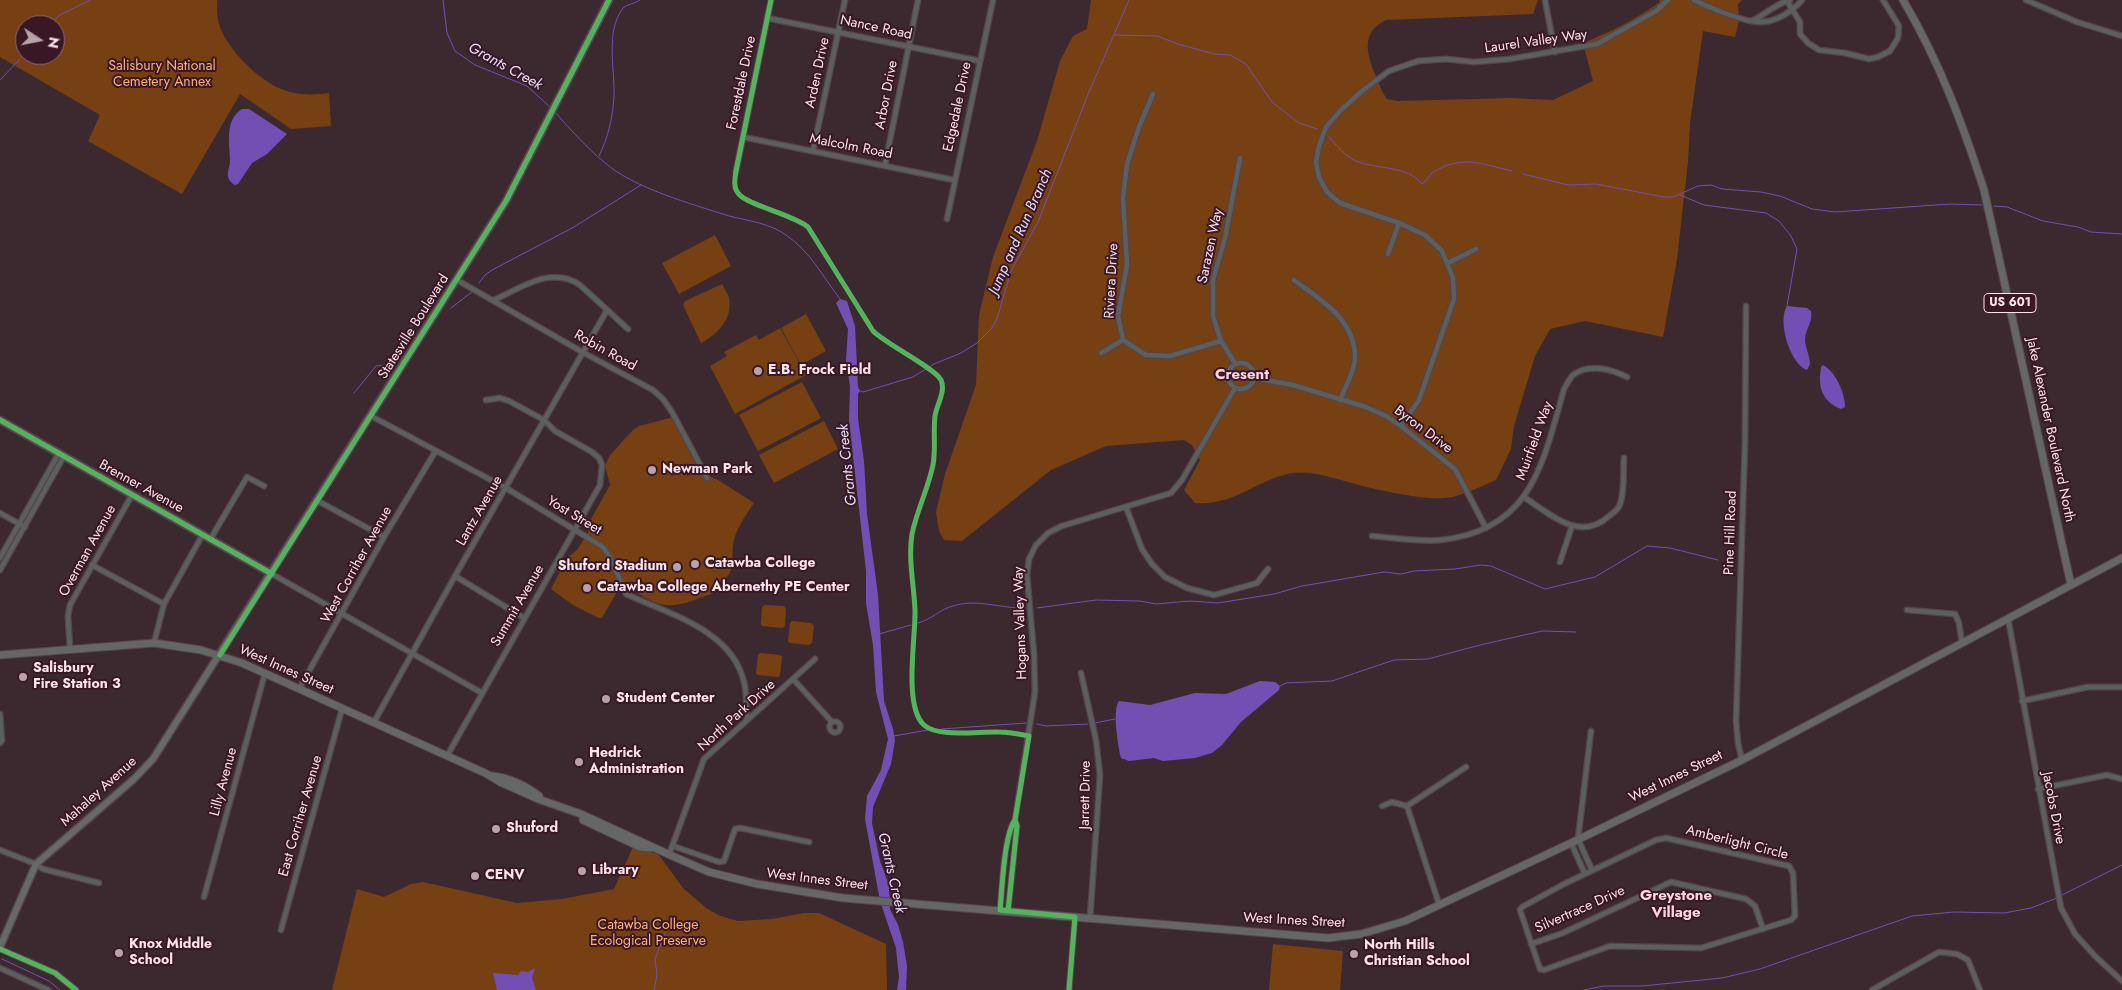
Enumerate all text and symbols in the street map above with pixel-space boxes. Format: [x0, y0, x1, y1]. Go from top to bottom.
street label: Nance Road [838, 12, 914, 44]
north arrow [15, 15, 65, 65]
street label: Laurel Valley Way [1484, 26, 1588, 58]
text: N [43, 35, 65, 50]
street label: Forestdale Drive [724, 35, 760, 131]
street label: Arden Drive [802, 36, 834, 110]
water label: Grants Creek [465, 39, 545, 95]
park label: Salisbury National Cemetery Annex [108, 59, 216, 92]
street label: Arbor Drive [872, 59, 902, 131]
street label: Edgedale Drive [940, 61, 976, 153]
street label: Malcolm Road [808, 131, 894, 163]
water label: Jump and Run Branch [985, 166, 1057, 298]
street label: Sarazen Way [1195, 207, 1227, 285]
street label: Riviera Drive [1102, 243, 1122, 319]
street label: Statesville Boulevard [375, 272, 453, 382]
road number: US 601 [1984, 294, 2036, 312]
street label: Robin Road [571, 327, 639, 375]
street label: Jake Alexander Boulevard North [2022, 336, 2078, 524]
place label: E.B. Frock Field [768, 363, 871, 379]
marker: E.B. Frock Field [752, 365, 764, 377]
district label: Cresent [1215, 366, 1269, 384]
street label: Muirfield Way [1513, 399, 1557, 483]
street label: Byron Drive [1390, 403, 1456, 457]
water label: Grants Creek [835, 423, 861, 507]
street label: Brenner Avenue [96, 457, 186, 517]
place label: Newman Park [662, 462, 753, 478]
marker: Newman Park [646, 464, 658, 476]
street label: Lantz Avenue [453, 473, 507, 549]
street label: Pine Hill Road [1721, 490, 1741, 576]
street label: Yost Street [544, 493, 604, 539]
street label: Overman Avenue [56, 502, 120, 600]
street label: West Corriher Avenue [318, 504, 396, 626]
place label: Catawba College [705, 556, 816, 572]
marker: Catawba College [689, 558, 701, 570]
place label: Shuford Stadium [558, 559, 667, 575]
marker: Shuford Stadium [671, 561, 683, 573]
street label: Summit Avenue [488, 562, 548, 650]
street label: Hogans Valley Way [1011, 566, 1031, 680]
place label: Catawba College Abernethy PE Center [597, 580, 850, 596]
marker: Catawba College Abernethy PE Center [581, 582, 593, 594]
street label: West Innes Street [236, 642, 336, 698]
place label: Salisbury Fire Station 3 [33, 661, 121, 694]
marker: Salisbury Fire Station 3 [17, 671, 29, 683]
street label: North Park Drive [695, 677, 779, 755]
place label: Student Center [616, 691, 715, 707]
marker: Student Center [600, 693, 612, 705]
street label: Lilly Avenue [207, 746, 241, 818]
place label: Hedrick Administration [589, 746, 684, 779]
street label: West Innes Street [1627, 747, 1725, 807]
street label: East Corriher Avenue [276, 753, 326, 879]
street label: Mahaley Avenue [58, 754, 140, 830]
marker: Hedrick Administration [573, 756, 585, 768]
street label: Jarrett Drive [1077, 760, 1095, 830]
street label: Jacobs Drive [2038, 770, 2068, 846]
place label: Shuford [506, 821, 558, 837]
street label: Amberlight Circle [1684, 822, 1790, 864]
marker: Shuford [490, 823, 502, 835]
water label: Grants Creek [873, 831, 909, 915]
place label: Library [592, 863, 639, 879]
marker: Library [576, 865, 588, 877]
street label: West Innes Street [765, 865, 869, 895]
place label: CENV [485, 868, 525, 884]
marker: CENV [469, 870, 481, 882]
street label: Silvertrace Drive [1532, 883, 1628, 937]
district label: Greystone Village [1640, 887, 1712, 922]
street label: West Innes Street [1243, 910, 1345, 932]
park label: Catawba College Ecological Preserve [590, 918, 706, 950]
place label: Knox Middle School [129, 937, 212, 970]
place label: North Hills Christian School [1364, 938, 1470, 970]
marker: Knox Middle School [113, 947, 125, 959]
marker: North Hills Christian School [1348, 948, 1360, 960]

